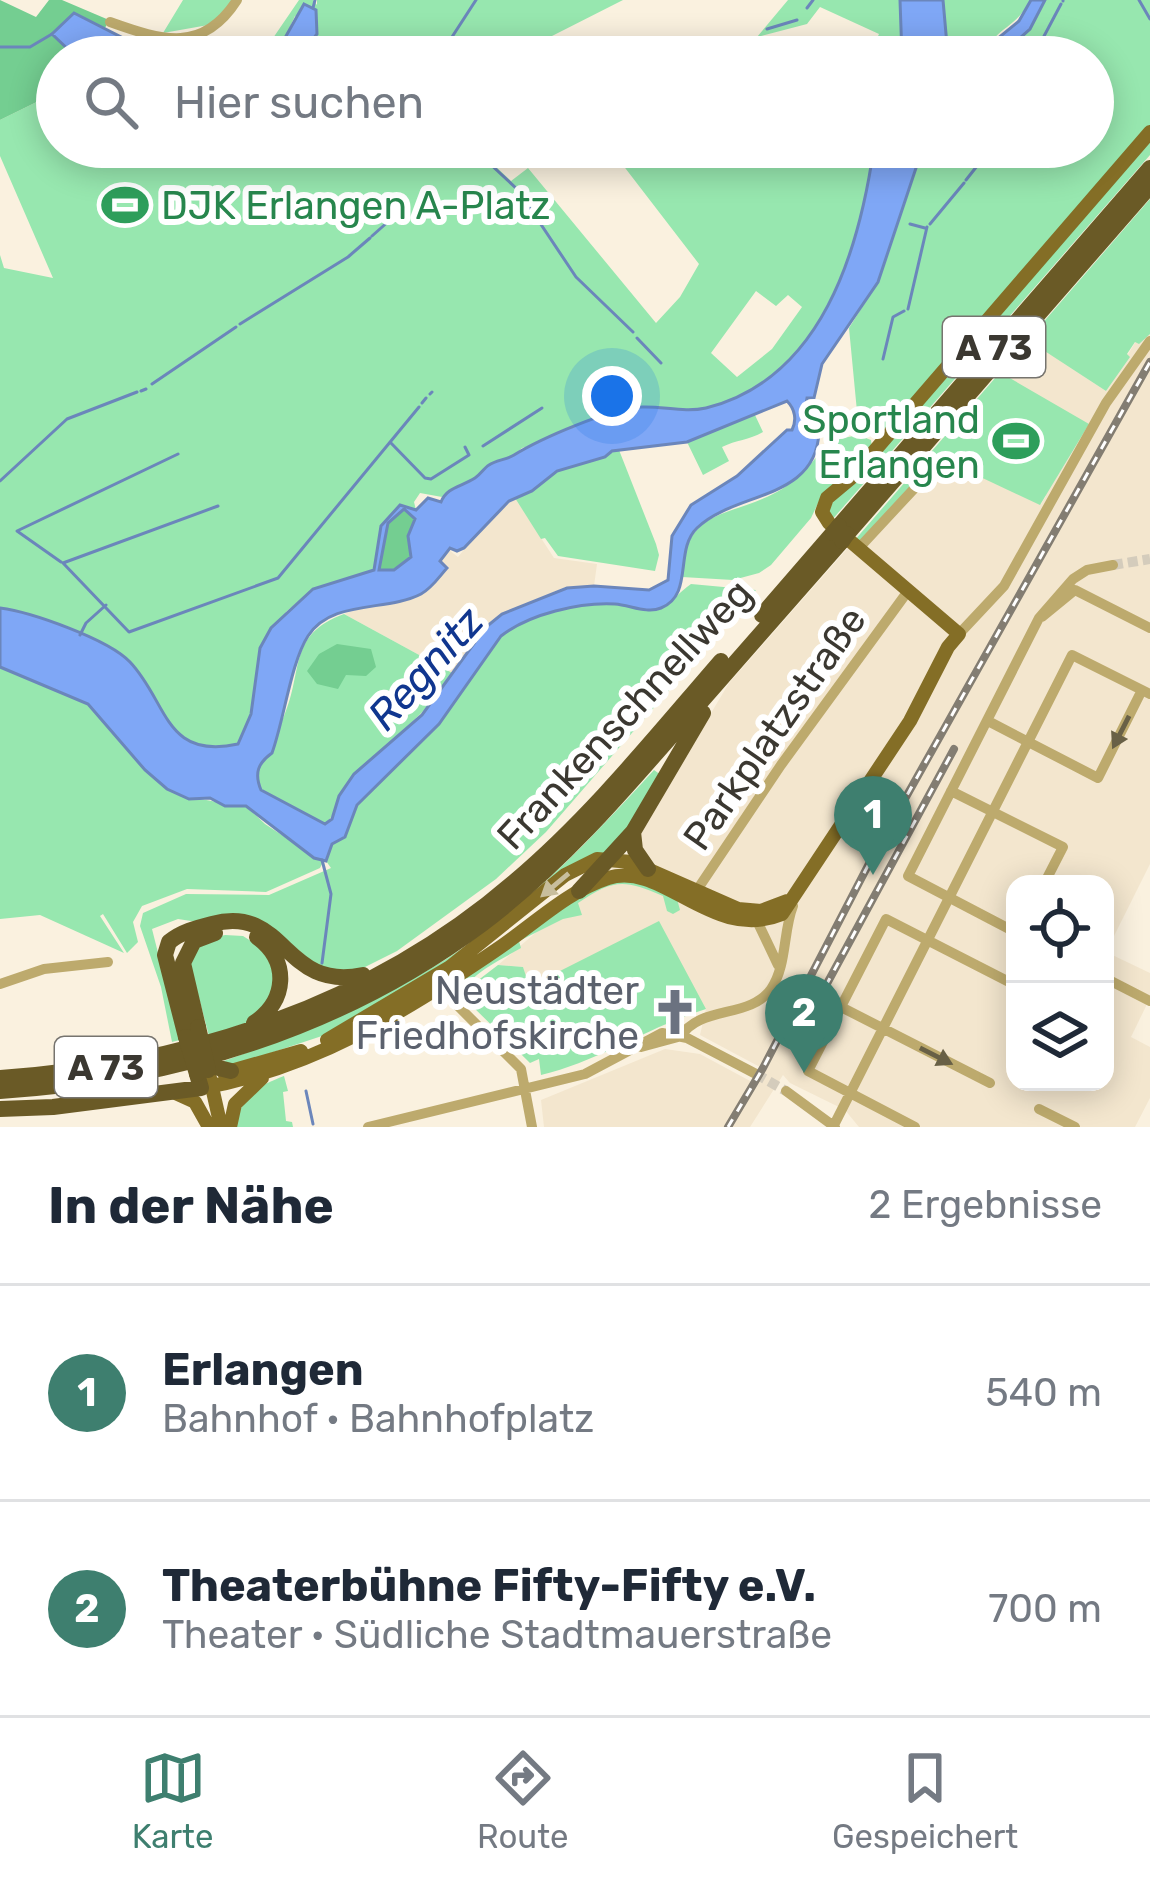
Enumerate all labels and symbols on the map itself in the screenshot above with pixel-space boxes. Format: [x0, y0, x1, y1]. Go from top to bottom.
sports icon: DJK Erlangen A-Platz [100, 180, 150, 230]
place label: DJK Erlangen A-Platz [161, 183, 550, 229]
road number: A 73 [943, 317, 1045, 377]
your location [582, 366, 642, 426]
place label: Sportland Erlangen [802, 397, 980, 488]
sports icon: Sportland Erlangen [991, 416, 1041, 466]
street label: Frankenschnellweg [488, 570, 762, 859]
water label: Regnitz [357, 597, 494, 741]
street label: Parkplatzstraße [674, 598, 876, 859]
one-way arrow [1111, 715, 1131, 749]
pin: 1 [834, 776, 912, 875]
one-way arrow [540, 871, 570, 897]
place label: Neustädter Friedhofskirche [356, 968, 639, 1059]
pin: 2 [765, 974, 843, 1073]
church icon: Neustädter Friedhofskirche [650, 987, 700, 1037]
road number: A 73 [55, 1037, 157, 1097]
one-way arrow [919, 1045, 953, 1065]

